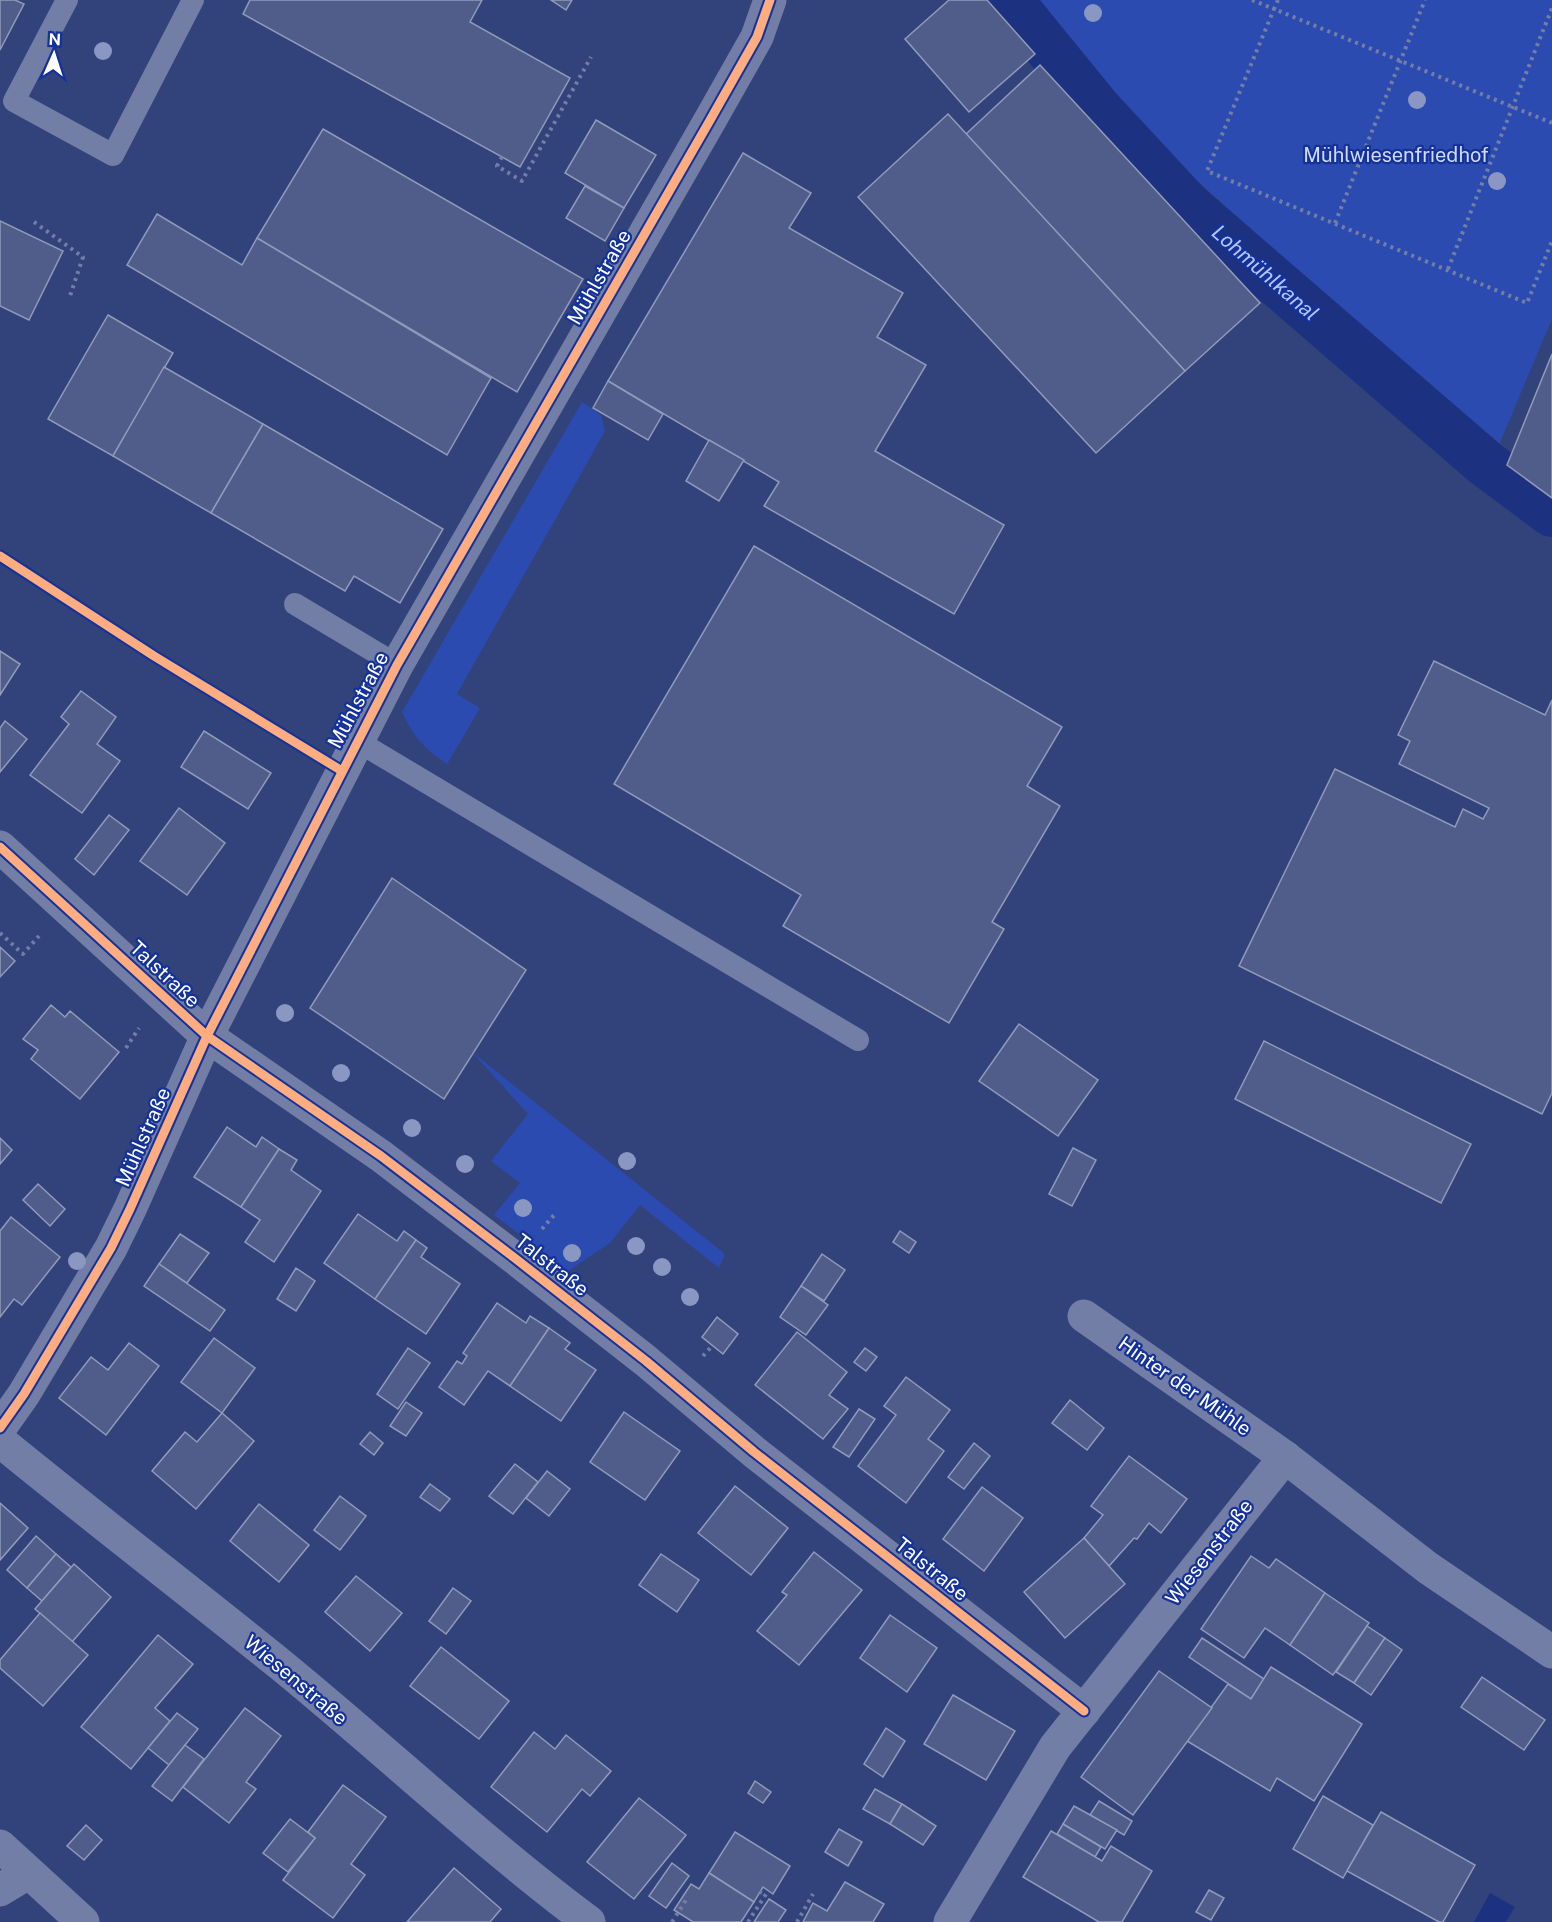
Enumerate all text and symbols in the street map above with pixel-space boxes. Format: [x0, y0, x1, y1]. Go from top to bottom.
north arrow [24, 24, 84, 84]
text: N [48, 30, 62, 49]
park label: Mühlwiesenfriedhof [1303, 143, 1489, 167]
water label: Lohmühlkanal [1207, 220, 1324, 326]
street label: Mühlstraße [562, 225, 636, 329]
street label: Mühlstraße [323, 648, 393, 752]
street label: Talstraße [125, 936, 205, 1012]
street label: Mühlstraße [110, 1084, 176, 1190]
street label: Talstraße [510, 1229, 594, 1301]
street label: Hinter der Mühle [1114, 1331, 1256, 1441]
street label: Wiesenstraße [1160, 1494, 1258, 1610]
street label: Talstraße [891, 1532, 973, 1606]
street label: Wiesenstraße [239, 1630, 353, 1730]

